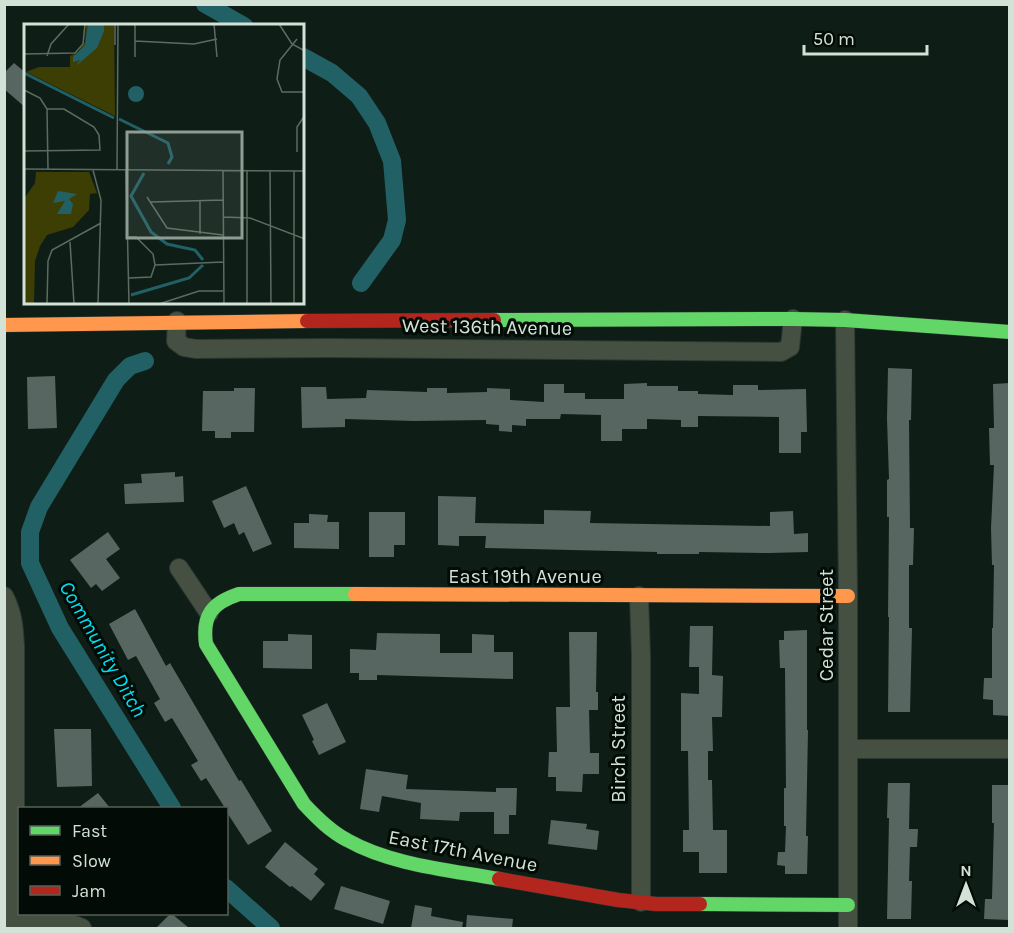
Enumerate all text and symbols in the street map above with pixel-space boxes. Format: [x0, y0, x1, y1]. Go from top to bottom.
scale bar [804, 18, 927, 56]
inset map [24, 24, 304, 304]
text: 50 m [813, 28, 855, 50]
street label: West 136th Avenue [402, 314, 572, 340]
street label: East 19th Avenue [448, 565, 602, 588]
street label: Cedar Street [815, 568, 838, 681]
water label: Community Ditch [54, 577, 152, 721]
street label: Birch Street [607, 695, 630, 803]
legend [18, 807, 228, 915]
text: Fast [72, 820, 107, 842]
street label: East 17th Avenue [387, 825, 539, 877]
text: Slow [72, 850, 111, 872]
north arrow [936, 855, 996, 915]
text: N [960, 861, 972, 880]
text: Jam [72, 880, 106, 902]

